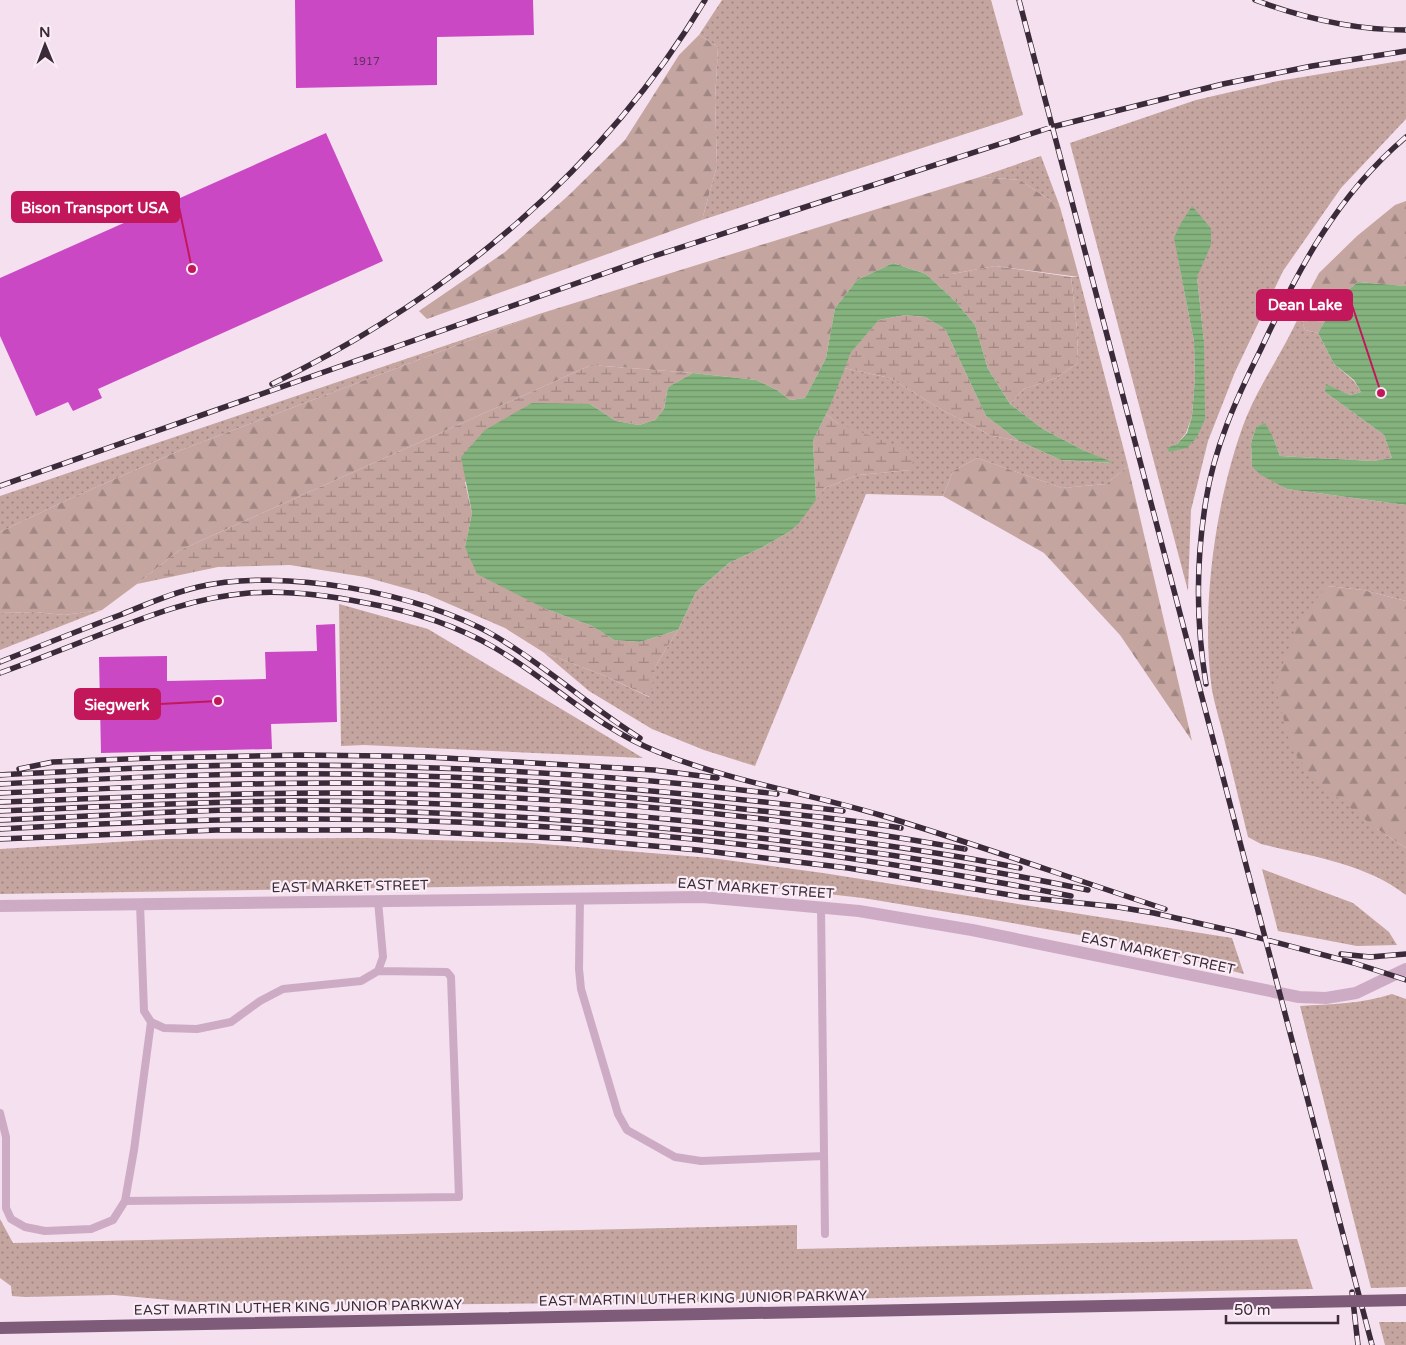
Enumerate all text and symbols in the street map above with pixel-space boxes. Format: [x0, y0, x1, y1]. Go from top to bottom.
north arrow [20, 20, 70, 70]
text: N [39, 24, 51, 41]
house number: 1917 [352, 55, 380, 68]
callout: Bison Transport USA [12, 192, 179, 222]
text: Bison Transport USA [21, 199, 169, 218]
callout: Dean Lake [1257, 290, 1352, 320]
text: Dean Lake [1268, 296, 1343, 314]
callout: Siegwerk [75, 689, 160, 719]
text: Siegwerk [85, 696, 149, 715]
street label: EAST MARKET STREET [677, 875, 835, 902]
street label: EAST MARKET STREET [271, 877, 429, 896]
street label: EAST MARKET STREET [1079, 929, 1237, 978]
street label: EAST MARTIN LUTHER KING JUNIOR PARKWAY [539, 1287, 867, 1310]
scale bar [1226, 1292, 1338, 1324]
street label: EAST MARTIN LUTHER KING JUNIOR PARKWAY [134, 1296, 462, 1319]
text: 50 m [1234, 1301, 1271, 1319]

